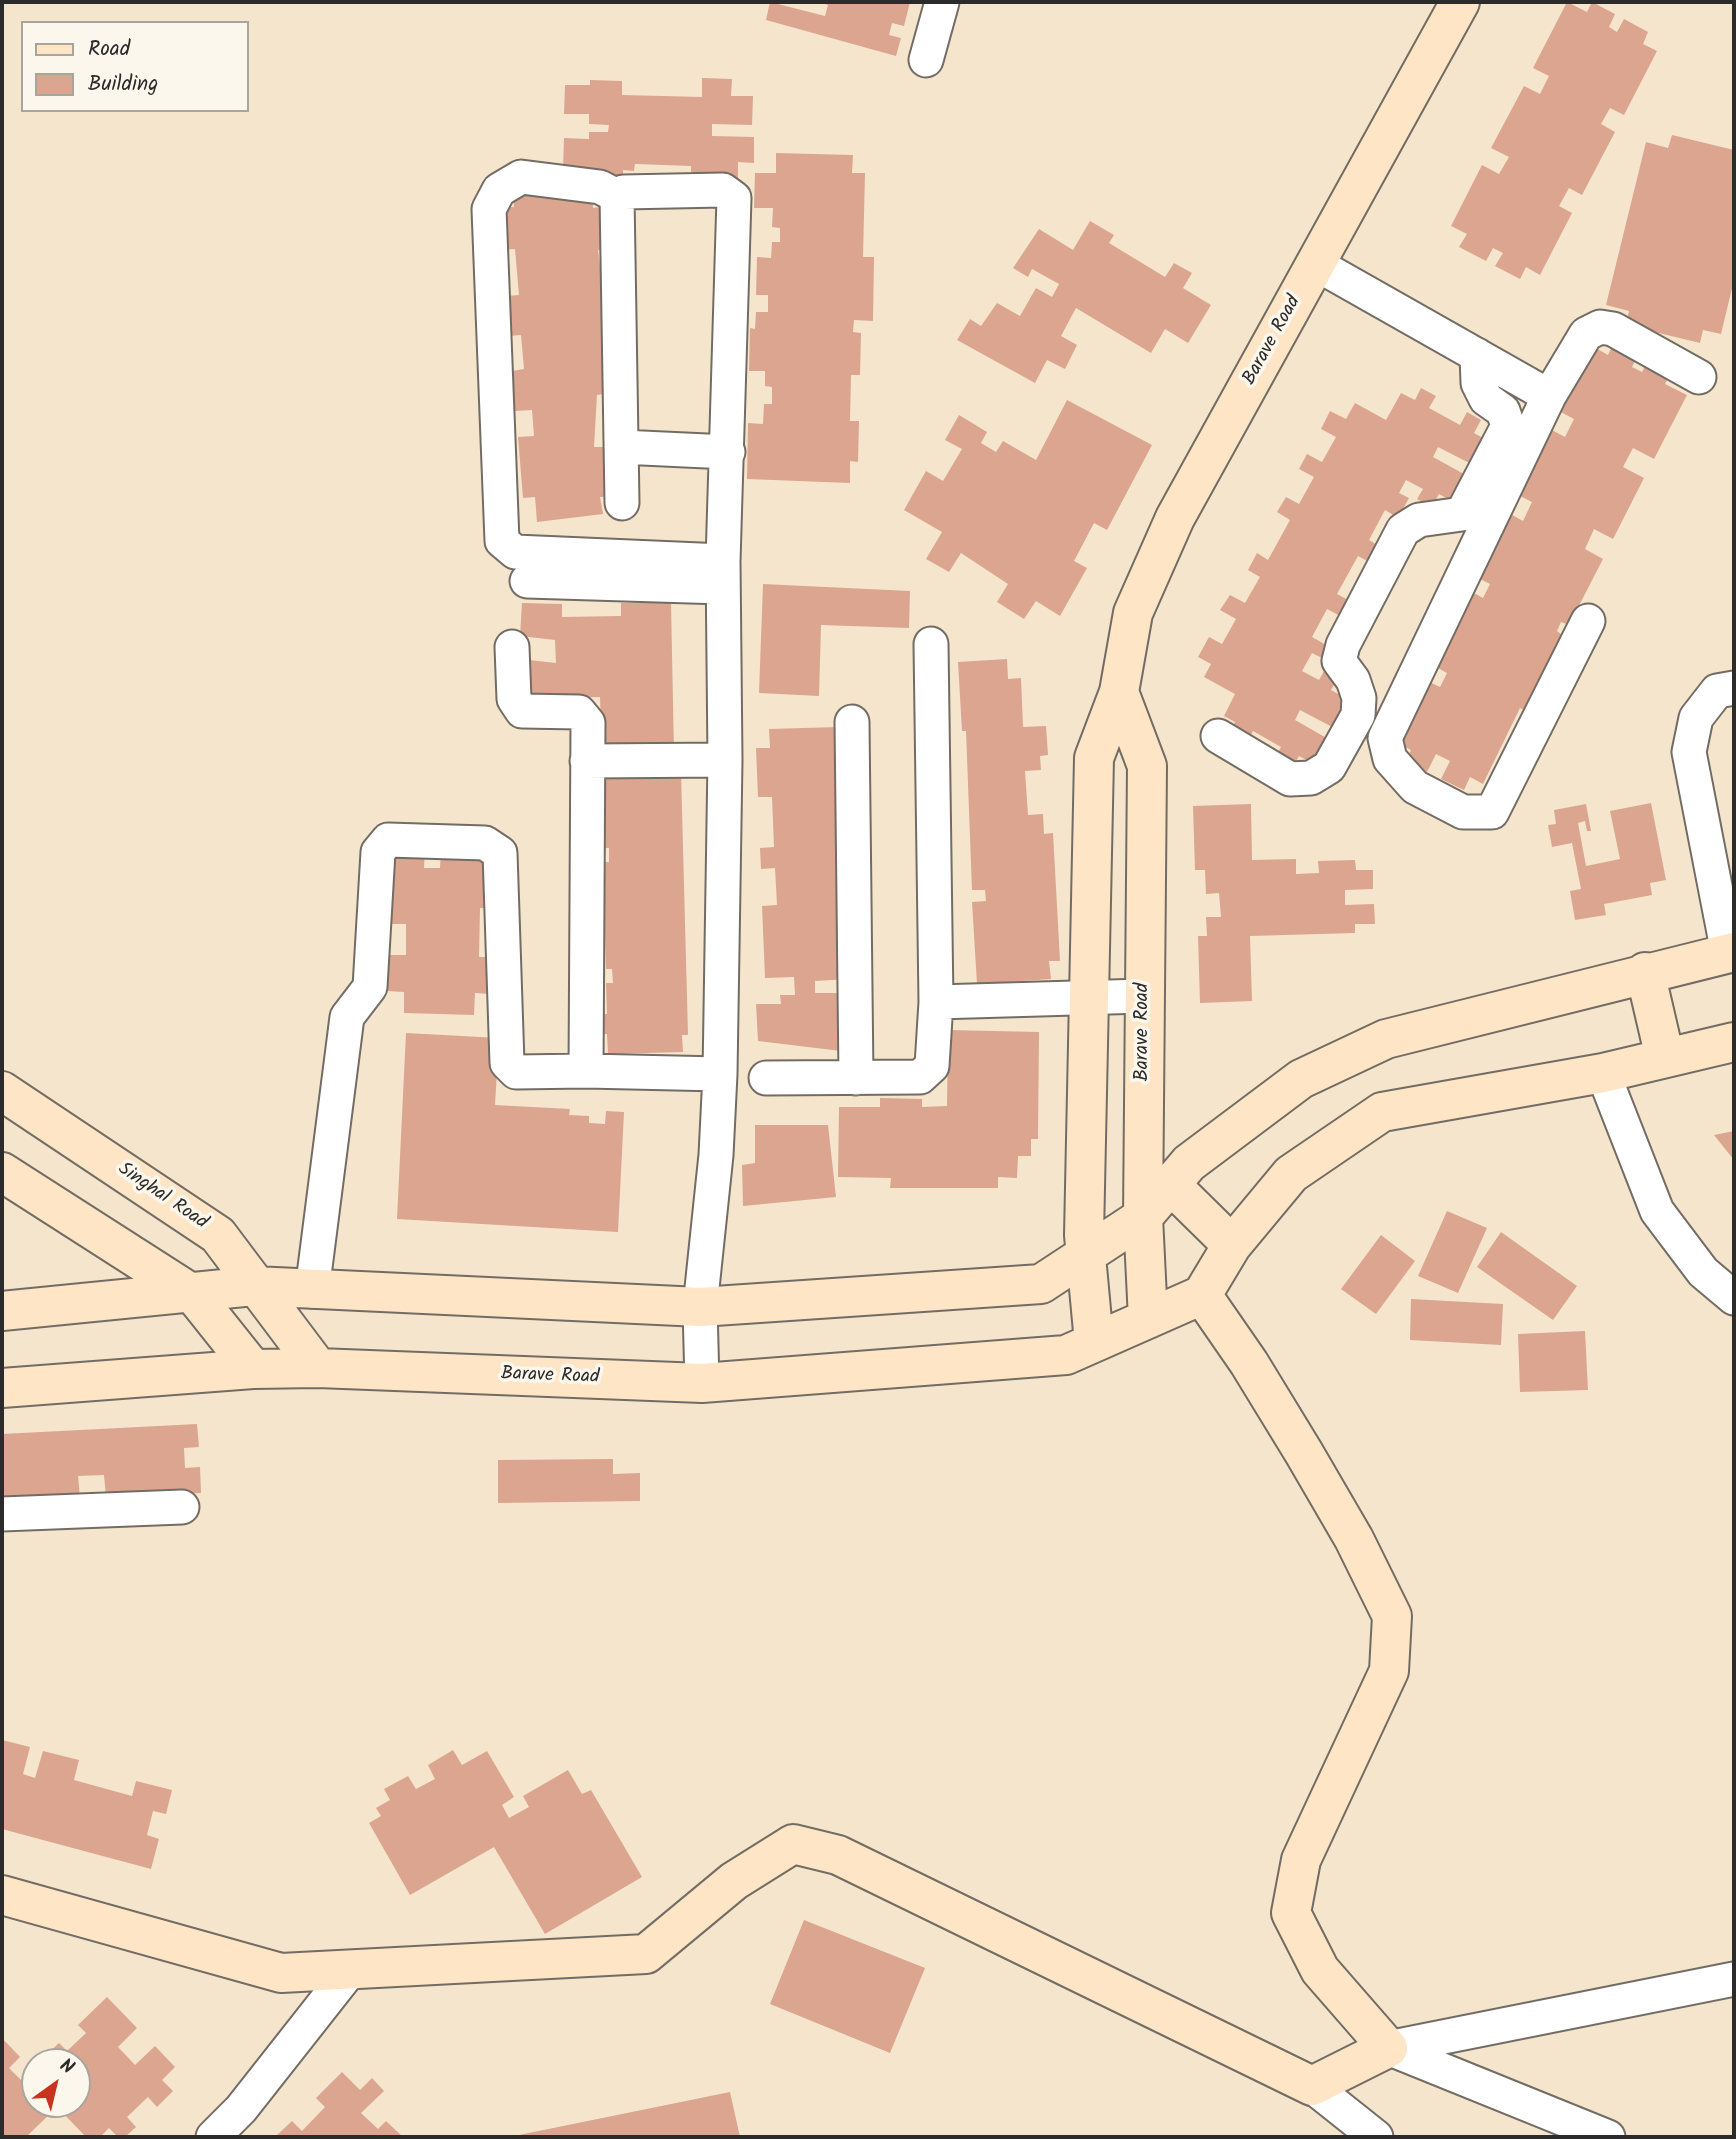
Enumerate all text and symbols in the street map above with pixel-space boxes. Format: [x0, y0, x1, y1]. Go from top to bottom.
legend [21, 21, 248, 112]
text: Road [88, 33, 130, 66]
text: Building [88, 68, 158, 101]
street label: Barave Road [1239, 292, 1307, 390]
street label: Barave Road [1133, 983, 1155, 1081]
street label: Singhal Road [113, 1159, 211, 1235]
street label: Barave Road [500, 1364, 600, 1390]
north arrow [21, 2048, 91, 2118]
text: N [53, 2051, 80, 2083]

